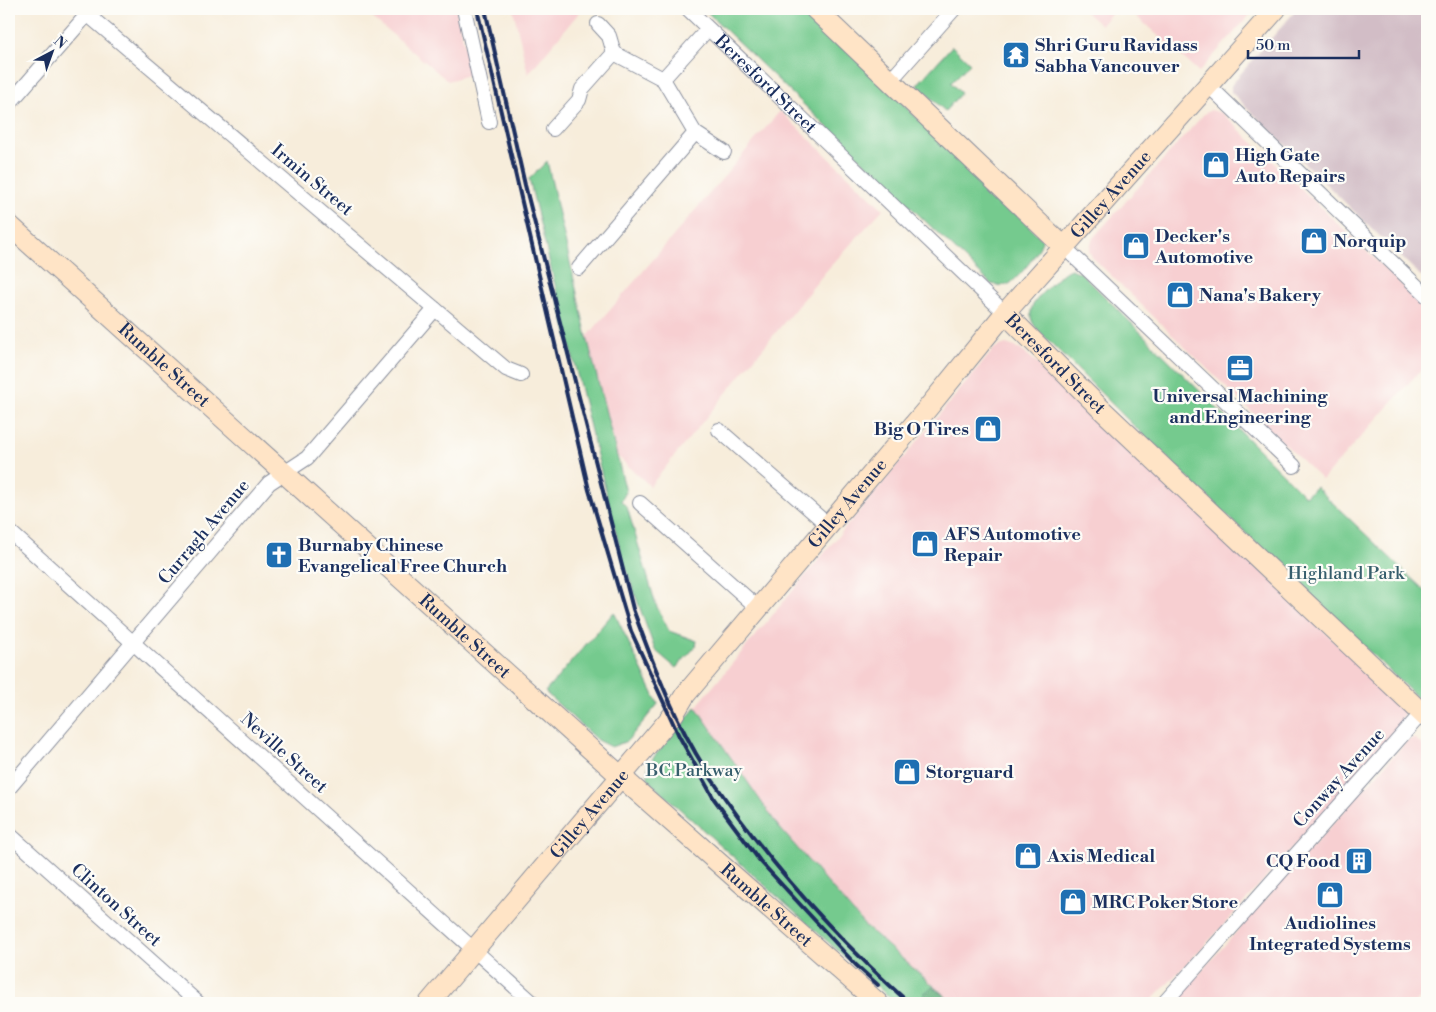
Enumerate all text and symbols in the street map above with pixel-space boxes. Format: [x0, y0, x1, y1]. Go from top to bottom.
north arrow [28, 28, 78, 78]
scale bar [1248, 28, 1360, 60]
street label: Beresford Street [709, 29, 822, 139]
text: N [50, 33, 70, 53]
place label: Shri Guru Ravidass Sabha Vancouver [1035, 34, 1198, 78]
text: 50 m [1256, 36, 1290, 55]
temple icon: Shri Guru Ravidass Sabha Vancouver [1001, 40, 1031, 70]
street label: Irmin Street [266, 139, 358, 221]
place label: High Gate Auto Repairs [1234, 144, 1346, 188]
street label: Gilley Avenue [1065, 145, 1156, 243]
shop icon: High Gate Auto Repairs [1201, 150, 1231, 180]
place label: Decker's Automotive [1154, 225, 1254, 269]
shop icon: Norquip [1299, 226, 1329, 256]
place label: Norquip [1333, 230, 1407, 253]
shop icon: Decker's Automotive [1121, 231, 1151, 261]
shop icon: Nana's Bakery [1165, 280, 1195, 310]
place label: Nana's Bakery [1199, 284, 1322, 307]
street label: Beresford Street [1000, 308, 1111, 420]
street label: Rumble Street [114, 318, 215, 413]
office icon: Universal Machining and Engineering [1225, 353, 1255, 383]
place label: Universal Machining and Engineering [1153, 385, 1328, 429]
shop icon: Big O Tires [973, 414, 1003, 444]
place label: Big O Tires [874, 418, 969, 441]
street label: Gilley Avenue [803, 454, 892, 553]
street label: Curragh Avenue [153, 475, 255, 589]
place label: AFS Automotive Repair [943, 523, 1081, 567]
shop icon: AFS Automotive Repair [910, 529, 940, 559]
place label: Burnaby Chinese Evangelical Free Church [298, 534, 507, 578]
church icon: Burnaby Chinese Evangelical Free Church [264, 540, 294, 570]
park label: Highland Park [1288, 562, 1406, 585]
street label: Rumble Street [414, 589, 516, 684]
street label: Neville Street [236, 708, 333, 799]
street label: Conway Avenue [1288, 723, 1390, 833]
shop icon: Storguard [892, 757, 922, 787]
park label: BC Parkway [645, 759, 742, 782]
place label: Storguard [926, 761, 1014, 784]
street label: Gilley Avenue [545, 764, 634, 863]
shop icon: Axis Medical [1013, 841, 1043, 871]
place label: Axis Medical [1046, 845, 1155, 868]
building icon: CQ Food [1344, 846, 1374, 876]
place label: CQ Food [1266, 850, 1340, 873]
street label: Clinton Street [66, 858, 167, 952]
street label: Rumble Street [715, 858, 818, 952]
shop icon: Audiolines Integrated Systems [1315, 880, 1345, 910]
shop icon: MRC Poker Store [1058, 887, 1088, 917]
place label: MRC Poker Store [1092, 891, 1239, 914]
place label: Audiolines Integrated Systems [1249, 912, 1411, 956]

